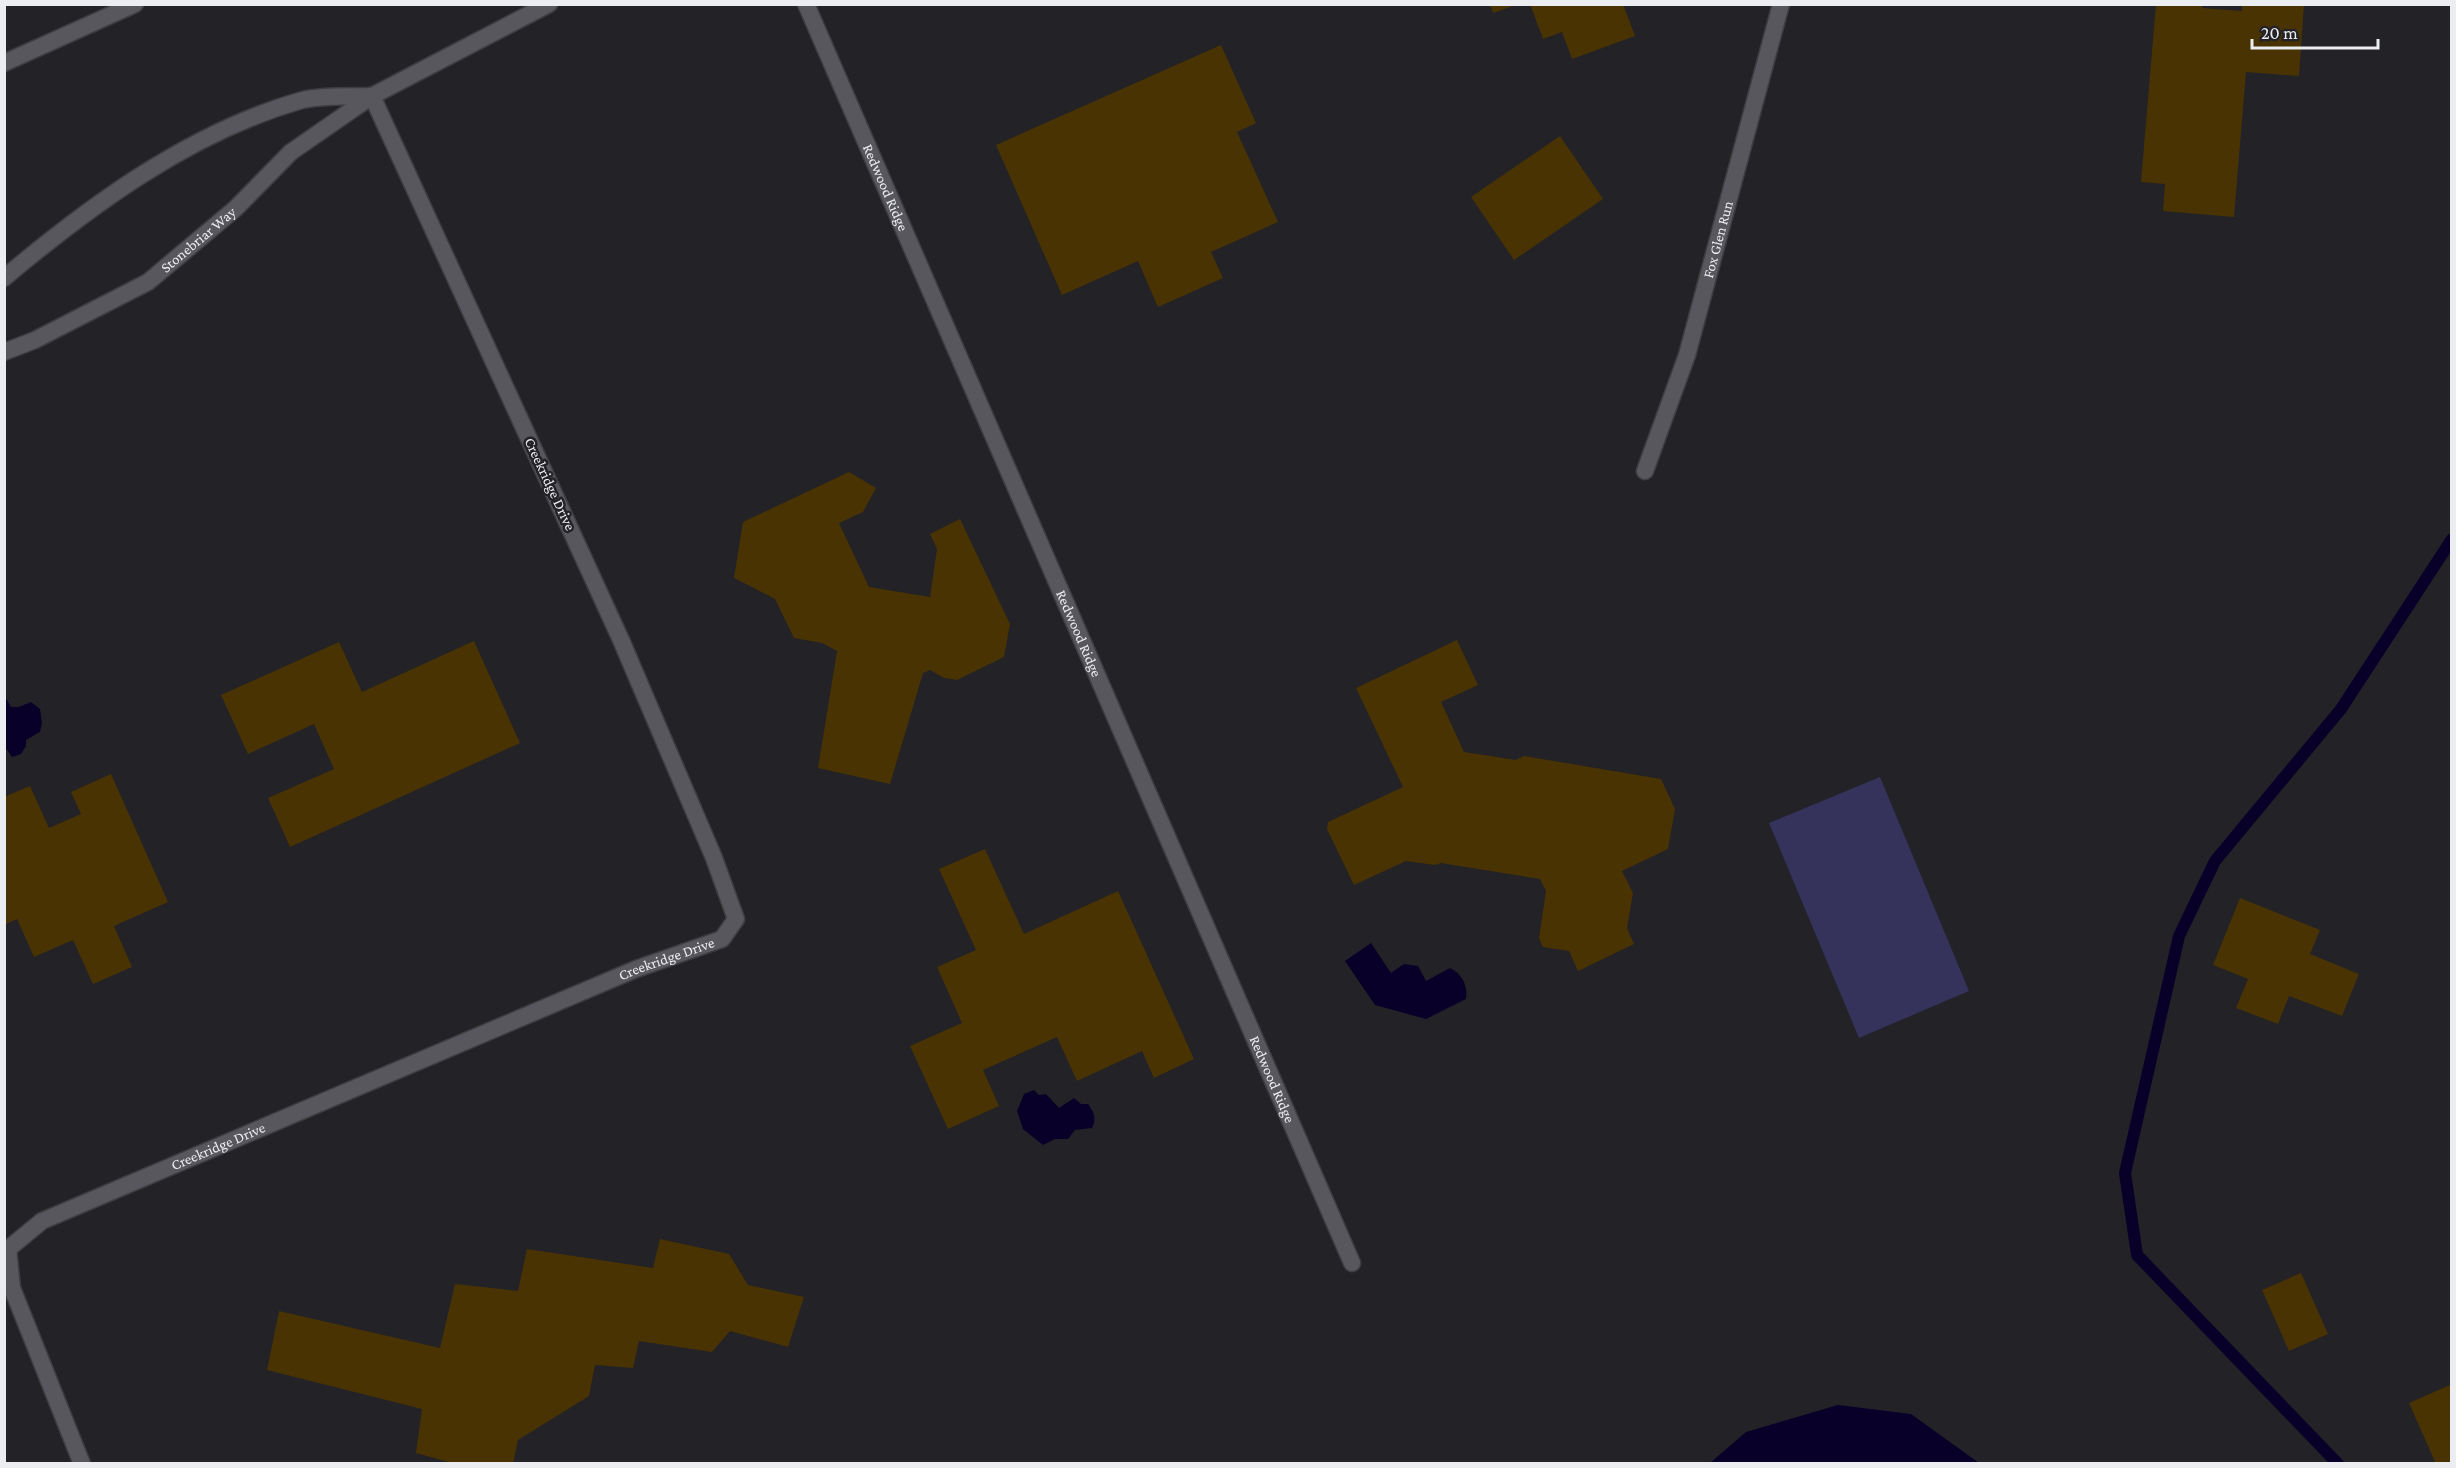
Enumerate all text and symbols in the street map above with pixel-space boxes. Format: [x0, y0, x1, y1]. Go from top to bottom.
scale bar [2252, 12, 2378, 50]
text: 20 m [2261, 23, 2298, 43]
street label: Redwood Ridge [860, 142, 912, 234]
street label: Fox Glen Run [1700, 199, 1736, 280]
street label: Stonebriar Way [158, 204, 240, 276]
street label: Creekridge Drive [521, 435, 579, 534]
street label: Redwood Ridge [1053, 587, 1105, 680]
street label: Creekridge Drive [616, 934, 717, 983]
street label: Redwood Ridge [1246, 1033, 1298, 1126]
street label: Creekridge Drive [169, 1119, 268, 1173]

